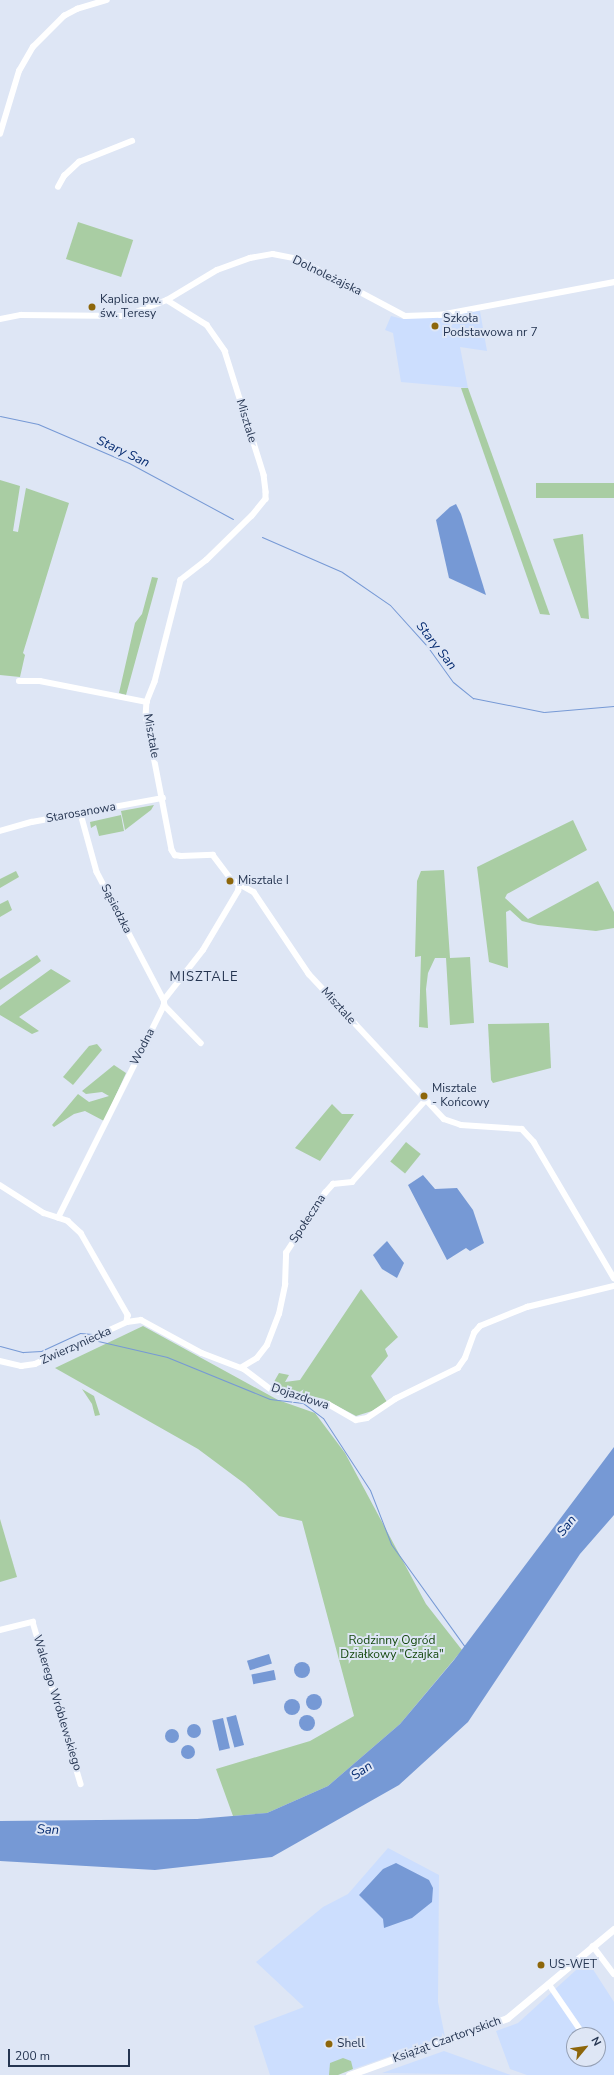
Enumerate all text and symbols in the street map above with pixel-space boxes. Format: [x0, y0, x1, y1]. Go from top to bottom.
street label: Dolnoleżajska [290, 253, 364, 299]
place label: Kaplica pw. św. Teresy [100, 293, 161, 321]
marker: Kaplica pw. św. Teresy [87, 302, 97, 312]
place label: Szkoła Podstawowa nr 7 [443, 312, 538, 340]
marker: Szkoła Podstawowa nr 7 [430, 321, 440, 331]
street label: Misztale [233, 397, 259, 445]
water label: Stary San [94, 433, 152, 471]
water label: Stary San [412, 619, 460, 673]
street label: Misztale [140, 713, 162, 759]
street label: Starosanowa [45, 800, 117, 826]
place label: Misztale I [238, 874, 289, 888]
marker: Misztale I [225, 876, 235, 886]
street label: Sąsiedzka [97, 882, 135, 936]
district label: MISZTALE [170, 969, 238, 985]
street label: Misztale [318, 985, 358, 1027]
street label: Wodna [128, 1026, 158, 1068]
place label: Misztale - Końcowy [432, 1082, 490, 1110]
marker: Misztale - Końcowy [419, 1091, 429, 1101]
street label: Społeczna [287, 1192, 329, 1246]
street label: Zwierzyniecka [38, 1324, 114, 1368]
street label: Dojazdowa [269, 1381, 331, 1413]
water label: San [554, 1512, 580, 1540]
street label: Walerego Wróblewskiego [30, 1633, 84, 1773]
park label: Rodzinny Ogród Działkowy "Czajka" [340, 1634, 444, 1662]
water label: San [348, 1758, 376, 1784]
water label: San [37, 1822, 59, 1838]
place label: US-WET [549, 1958, 597, 1972]
marker: US-WET [536, 1960, 546, 1970]
street label: Książąt Czartoryskich [391, 2014, 503, 2066]
north arrow [566, 2027, 606, 2067]
text: N [587, 2034, 605, 2049]
place label: Shell [337, 2037, 365, 2051]
marker: Shell [324, 2039, 334, 2049]
scale bar [10, 2041, 132, 2067]
text: 200 m [15, 2048, 50, 2064]

